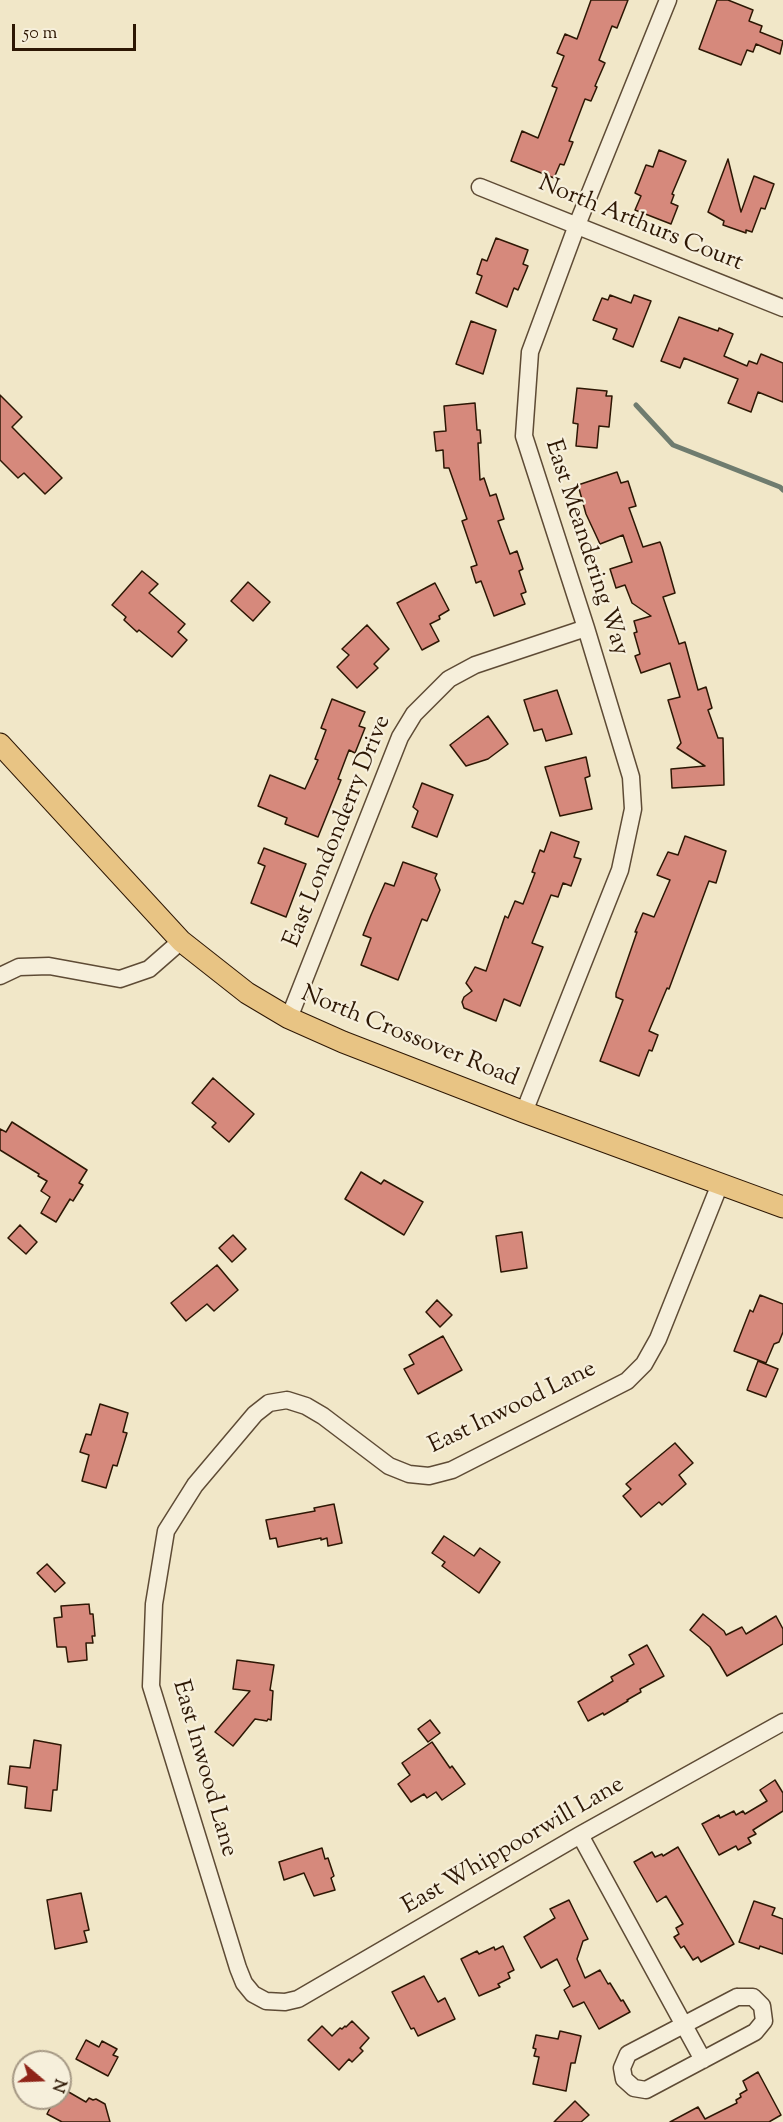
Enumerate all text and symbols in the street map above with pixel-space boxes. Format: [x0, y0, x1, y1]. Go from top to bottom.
scale bar [15, 12, 140, 50]
text: 50 m [23, 21, 57, 47]
street label: North Arthurs Court [533, 171, 747, 279]
street label: East Meandering Way [537, 436, 633, 660]
street label: East Londonderry Drive [279, 712, 399, 952]
street label: North Crossover Road [296, 981, 522, 1095]
street label: East Inwood Lane [425, 1356, 601, 1462]
street label: East Inwood Lane [164, 1677, 242, 1861]
street label: East Whippoorwill Lane [398, 1772, 630, 1922]
north arrow [12, 2050, 72, 2110]
text: N [45, 2076, 71, 2095]

